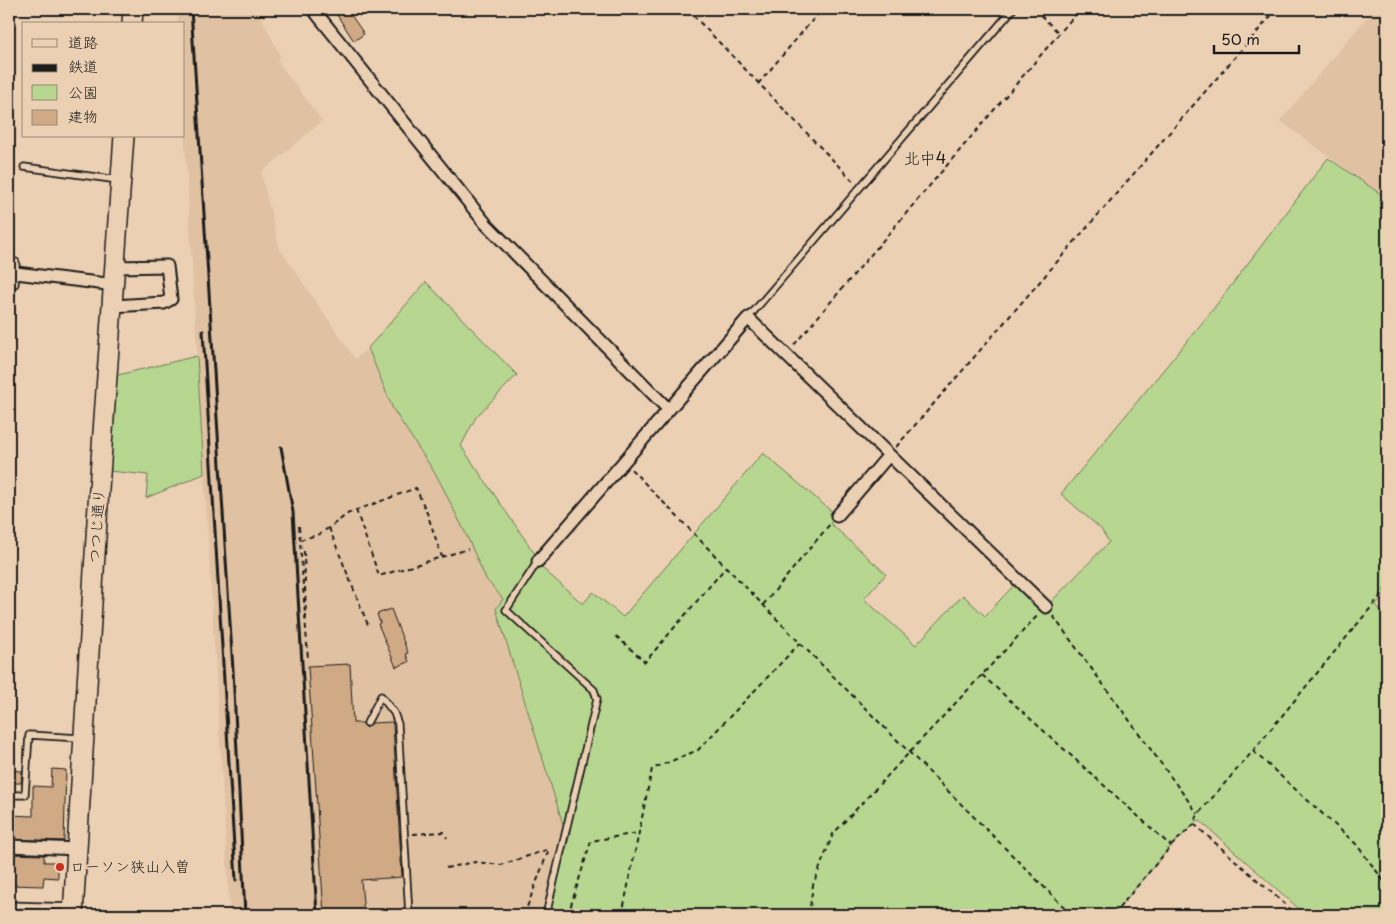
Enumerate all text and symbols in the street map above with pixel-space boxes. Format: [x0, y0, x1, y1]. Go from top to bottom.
legend [22, 22, 185, 138]
scale bar [1214, 22, 1298, 54]
text: 50 m [1221, 27, 1260, 50]
text: 道路 [68, 30, 98, 53]
text: 鉄道 [68, 54, 98, 77]
text: 公園 [68, 80, 98, 103]
text: 建物 [68, 104, 98, 127]
district label: 北中4 [904, 145, 946, 169]
street label: つつじ通り [81, 488, 110, 564]
place label: ローソン狭山入曽 [70, 854, 190, 877]
marker: ローソン狭山入曽 [54, 861, 66, 873]

